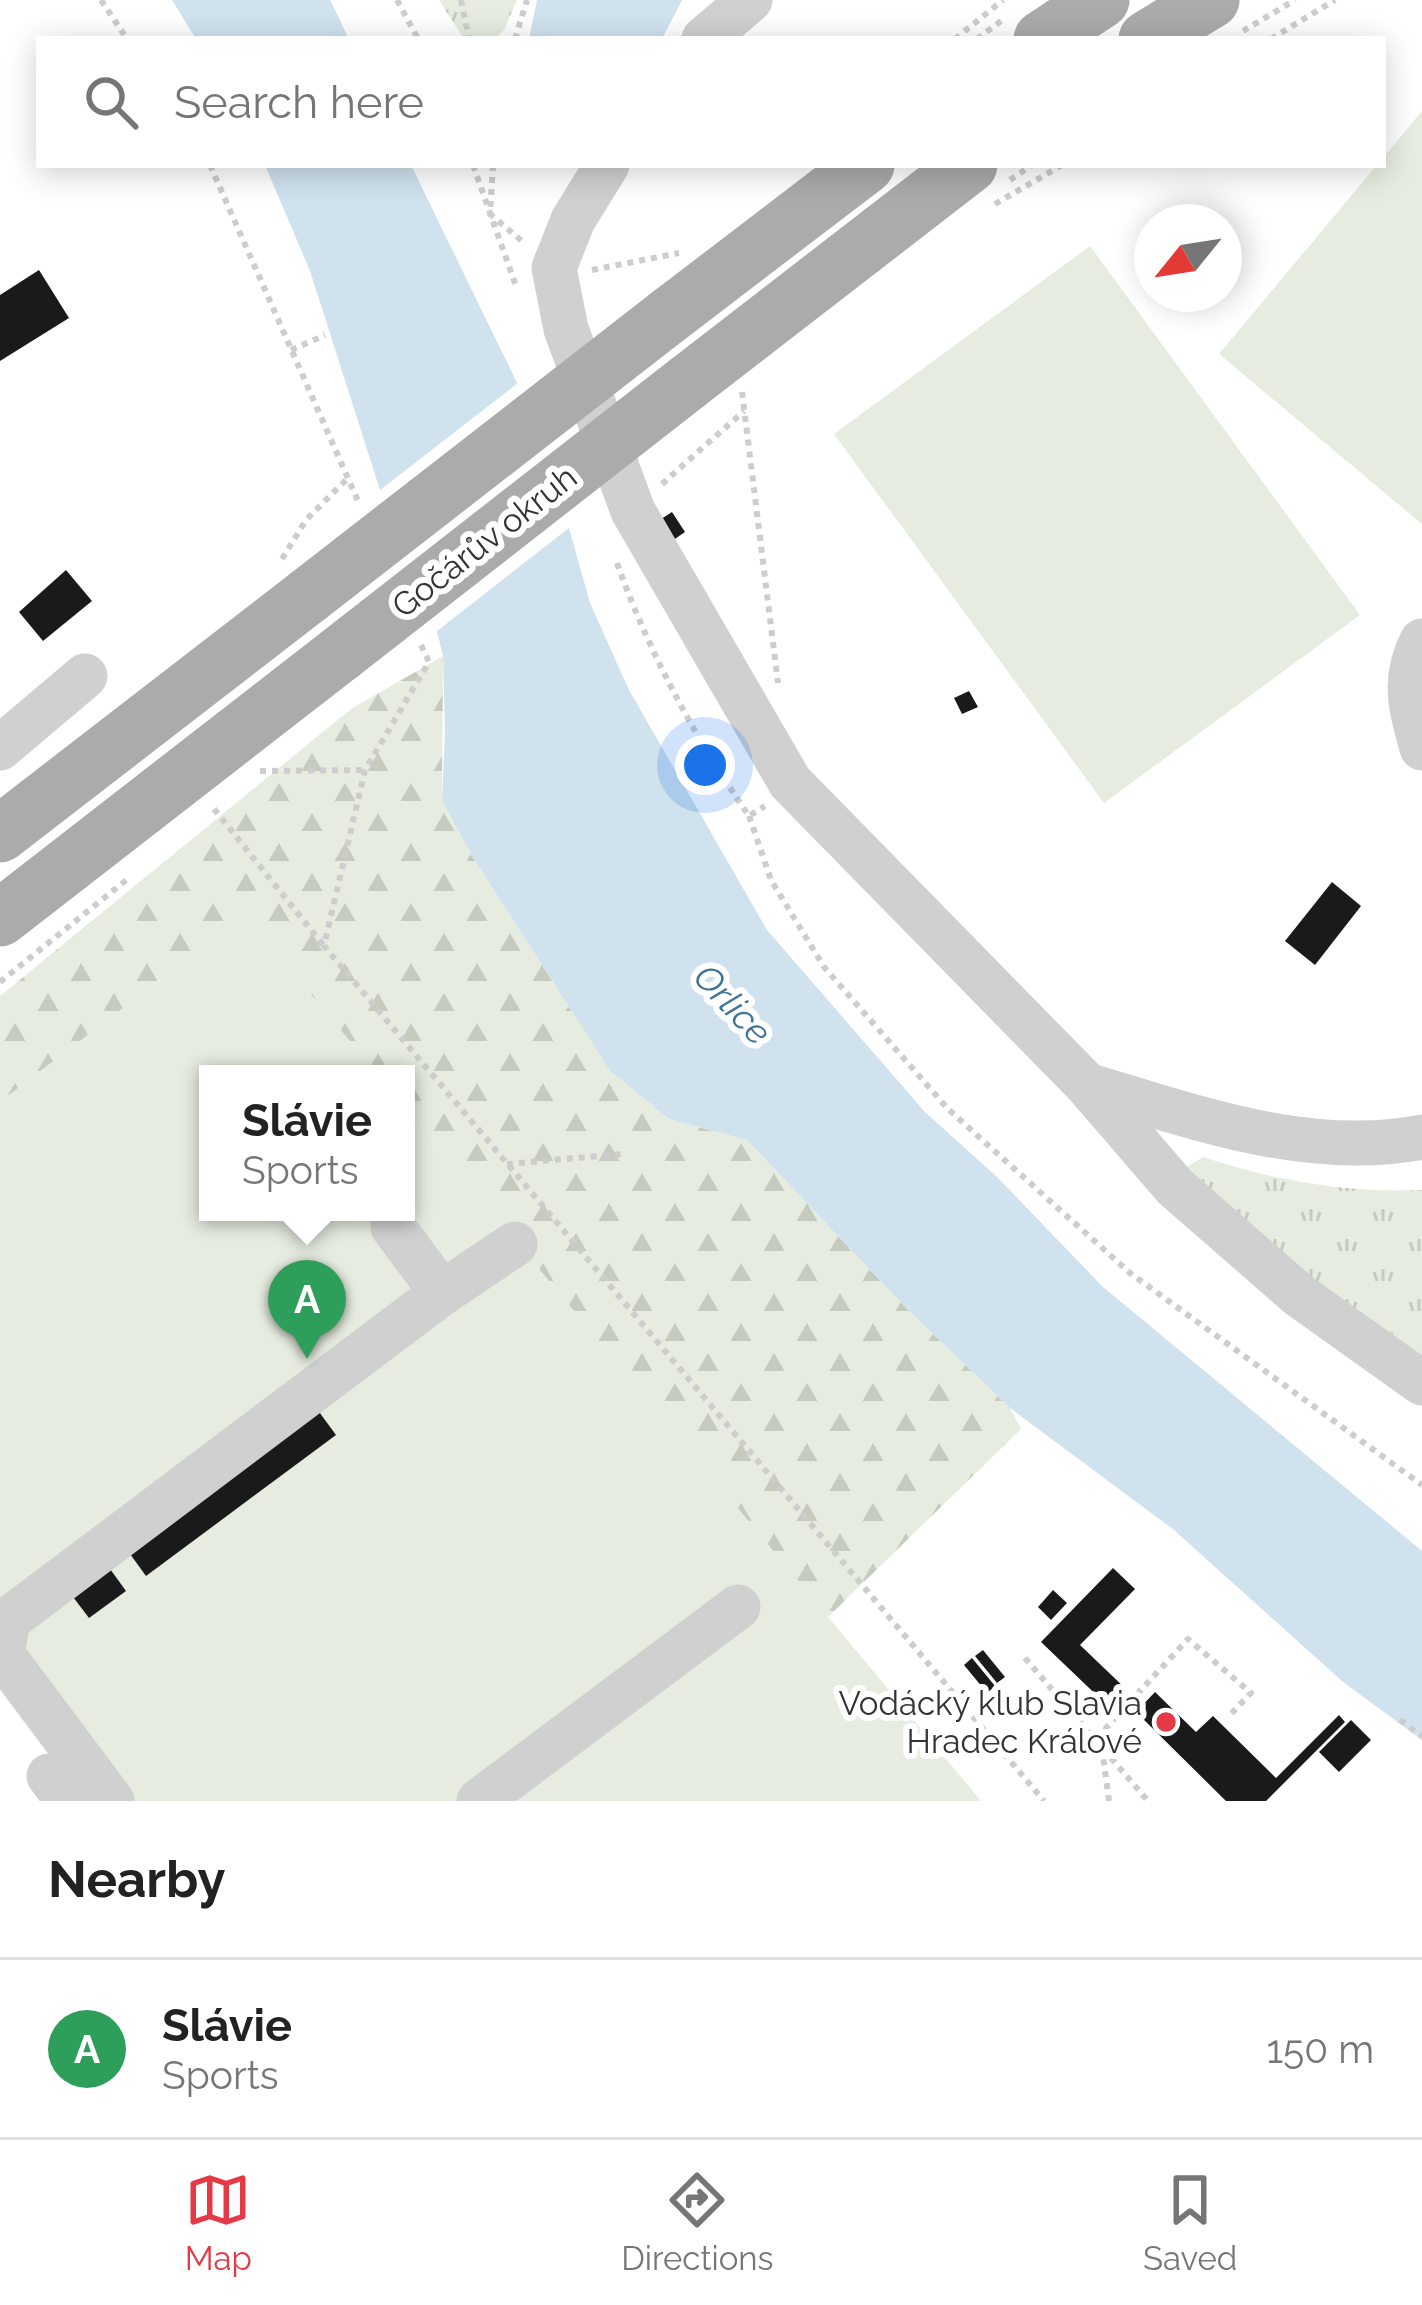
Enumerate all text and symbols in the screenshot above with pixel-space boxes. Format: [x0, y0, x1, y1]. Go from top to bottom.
search box [36, 36, 1386, 168]
icon: search [78, 69, 144, 135]
text: Search here [174, 76, 424, 129]
north arrow [1134, 204, 1242, 312]
street label: Gočárův okruh [384, 457, 584, 625]
your location [675, 735, 735, 795]
water label: Orlice [686, 955, 780, 1053]
popup [199, 1065, 415, 1221]
text: Slávie [242, 1094, 372, 1147]
text: Sports [242, 1147, 359, 1193]
pin: A [268, 1260, 346, 1359]
place label: Vodácký klub Slavia Hradec Králové [839, 1684, 1142, 1761]
marker: Vodácký klub Slavia Hradec Králové [1153, 1709, 1179, 1735]
text: Nearby [48, 1849, 225, 1909]
text: Slávie [162, 1999, 292, 2052]
text: A [74, 2026, 100, 2072]
text: 150 m [1266, 2026, 1374, 2072]
text: Sports [162, 2052, 279, 2098]
tab: Map [185, 2167, 252, 2278]
tab: Directions [621, 2167, 774, 2278]
tab: Saved [1143, 2167, 1237, 2278]

